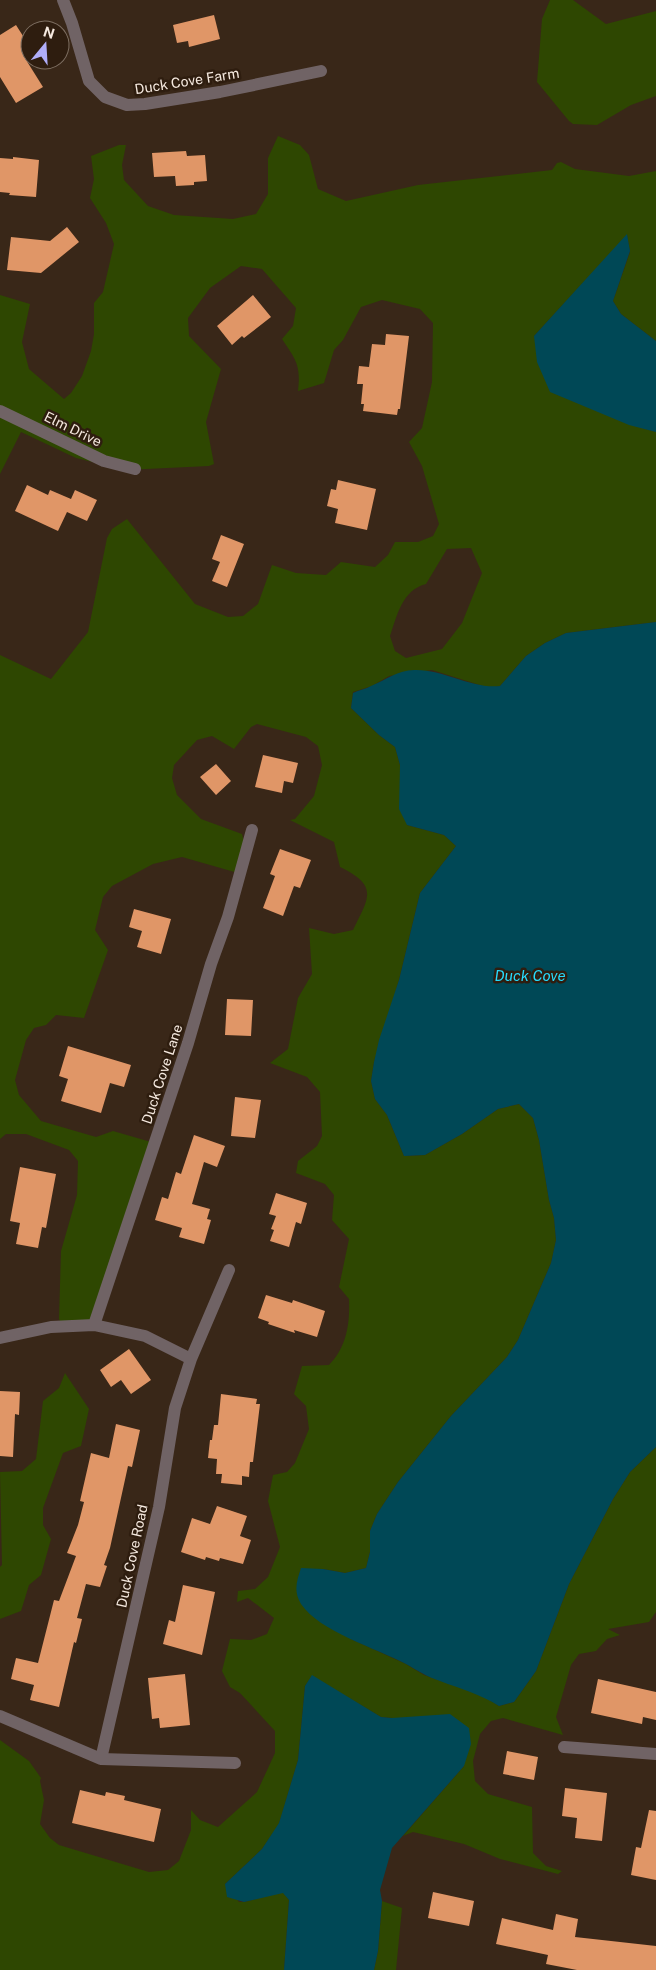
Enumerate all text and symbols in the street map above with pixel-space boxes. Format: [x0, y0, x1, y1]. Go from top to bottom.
north arrow [20, 20, 70, 70]
text: N [41, 23, 57, 42]
street label: Duck Cove Farm [134, 65, 240, 97]
street label: Elm Drive [42, 408, 104, 450]
water label: Duck Cove [494, 967, 566, 984]
street label: Duck Cove Lane [138, 1022, 186, 1126]
street label: Duck Cove Road [113, 1503, 151, 1609]

